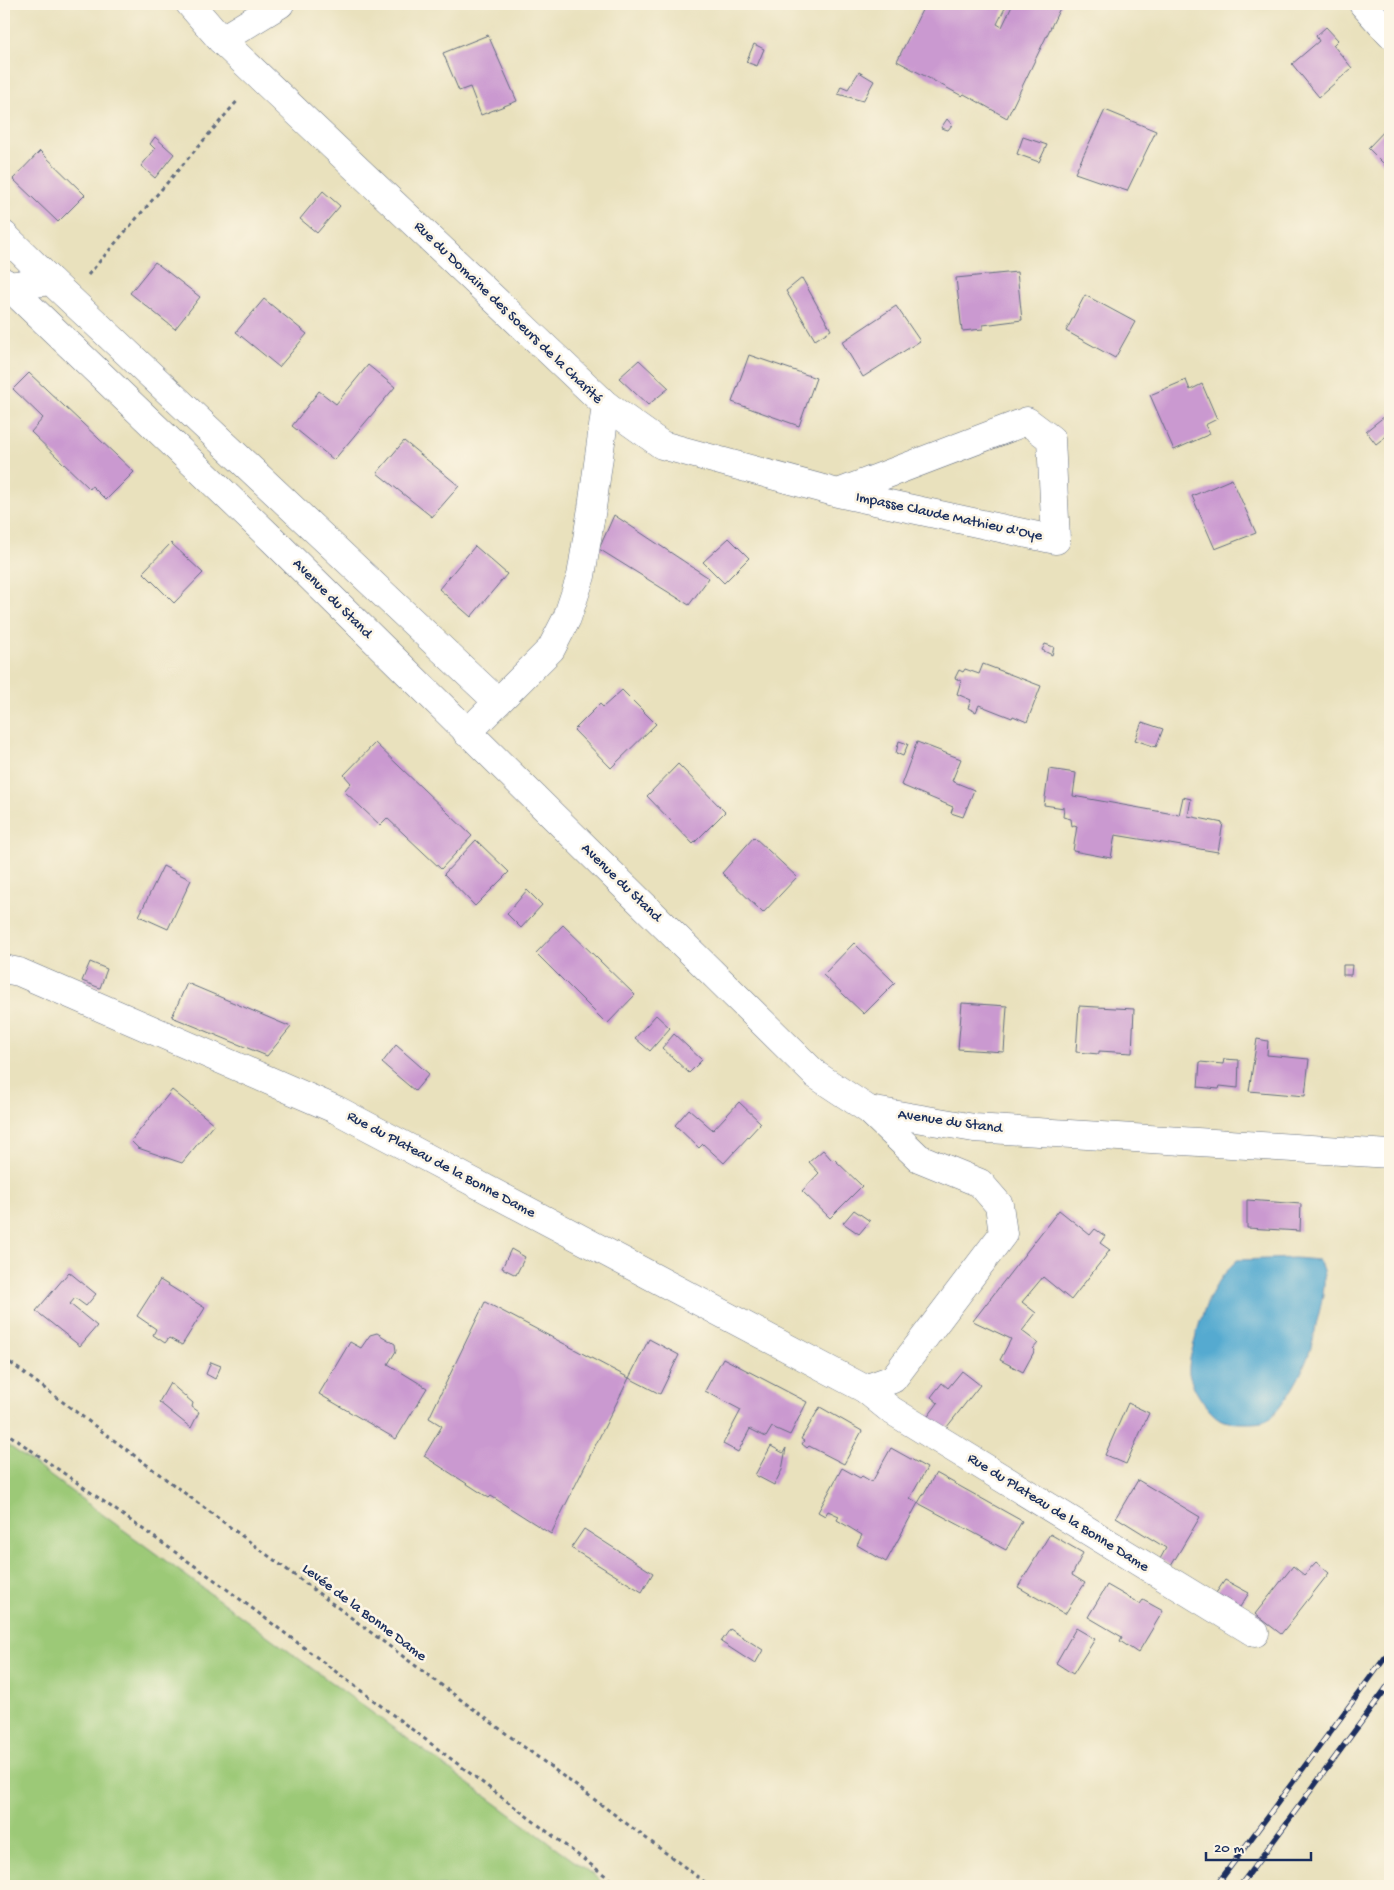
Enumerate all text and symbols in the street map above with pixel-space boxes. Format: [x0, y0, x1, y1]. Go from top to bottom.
street label: Rue du Domaine des Soeurs de la Charité [410, 218, 606, 408]
street label: Impasse Claude Mathieu d'Oye [854, 488, 1044, 546]
street label: Avenue du Stand [288, 555, 376, 643]
street label: Avenue du Stand [577, 840, 666, 927]
street label: Avenue du Stand [897, 1106, 1005, 1138]
street label: Rue du Plateau de la Bonne Dame [344, 1108, 539, 1223]
street label: Rue du Plateau de la Bonne Dame [964, 1449, 1152, 1577]
street label: Levée de la Bonne Dame [298, 1560, 430, 1666]
scale bar [1206, 1830, 1312, 1862]
text: 20 m [1214, 1840, 1244, 1858]

